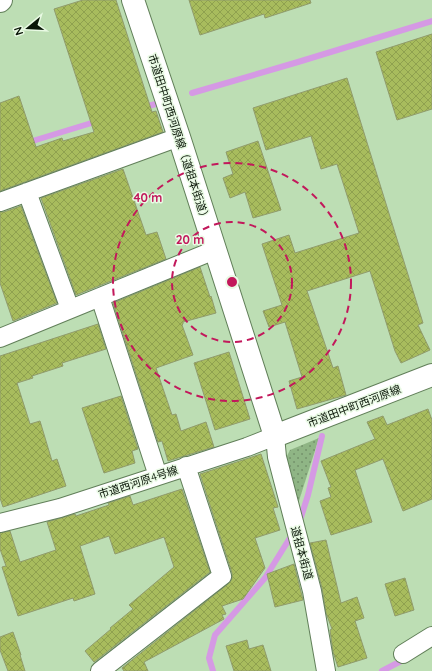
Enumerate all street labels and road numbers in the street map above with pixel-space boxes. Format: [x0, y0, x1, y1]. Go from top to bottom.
street label: 市道田中町西河原線（道祖本街道） [145, 52, 213, 224]
street label: 市道田中町西河原線 [305, 382, 403, 430]
street label: 市道西河原4号線 [96, 463, 180, 501]
street label: 道祖本街道 [288, 525, 316, 581]

